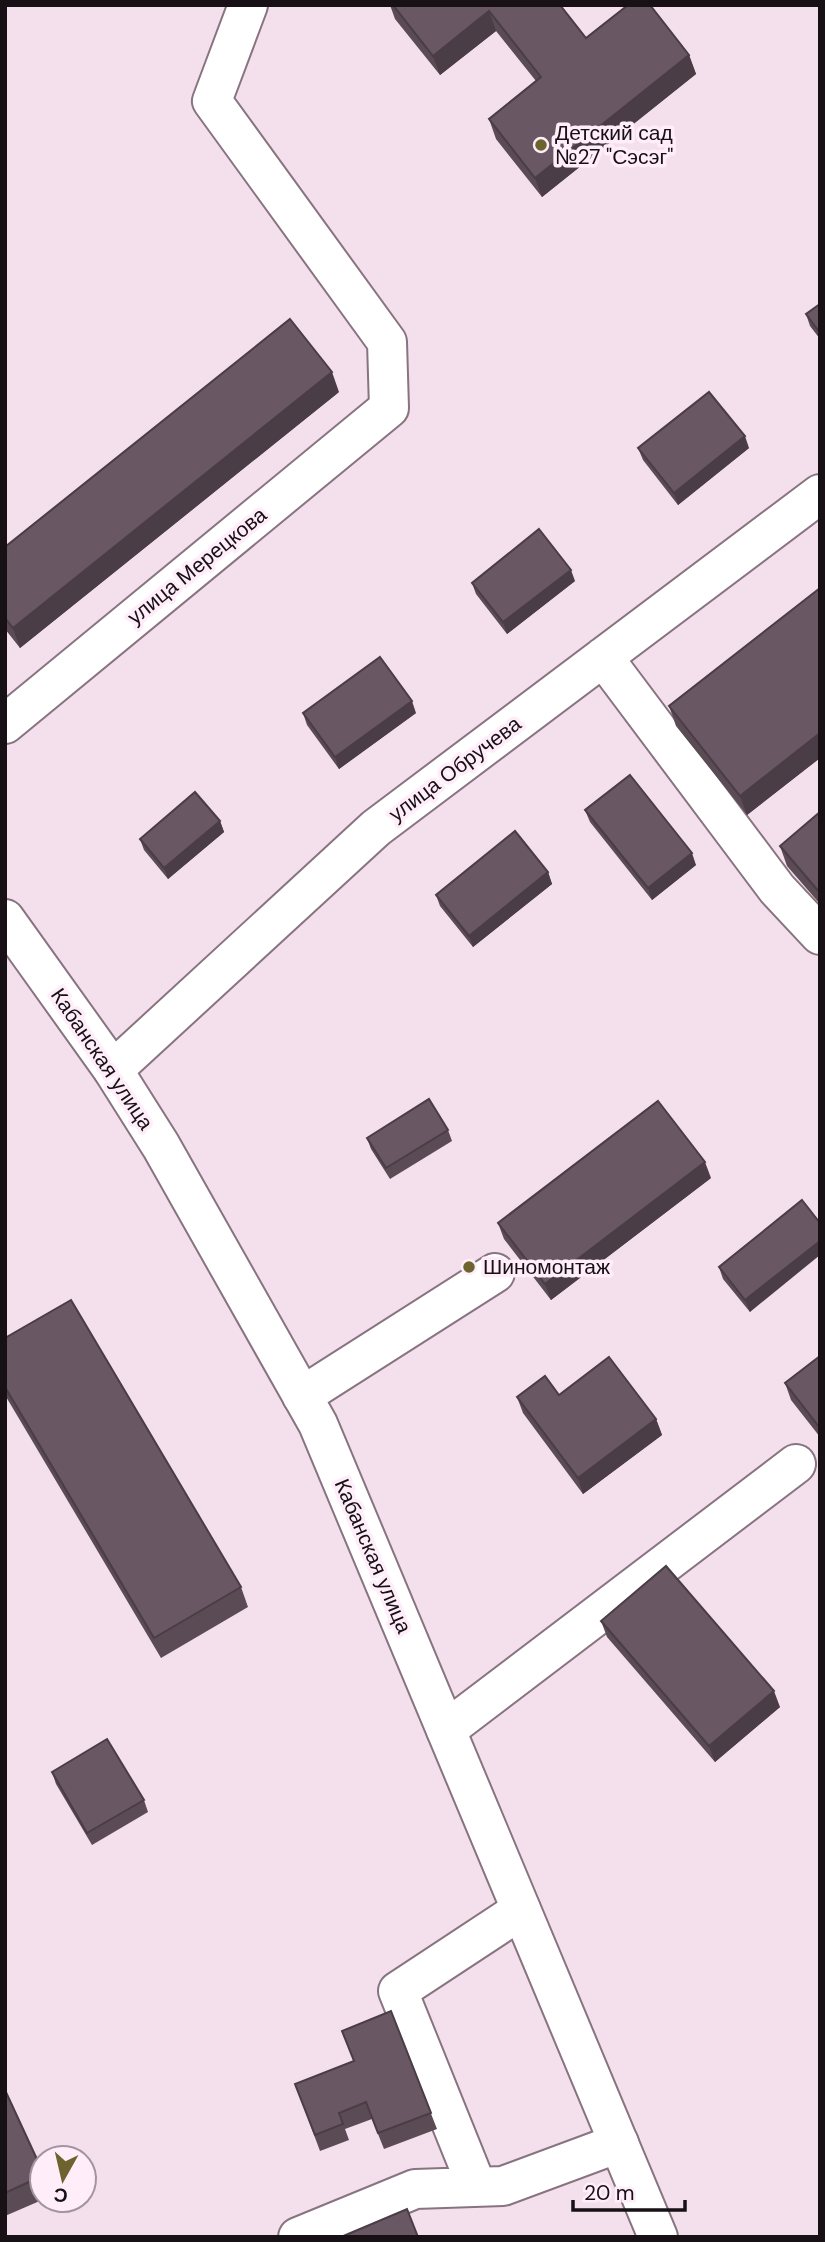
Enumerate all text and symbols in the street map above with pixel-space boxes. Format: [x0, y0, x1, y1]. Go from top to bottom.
place label: Детский сад №27 "Сэсэг" [555, 119, 673, 171]
marker: Детский сад №27 "Сэсэг" [533, 137, 549, 153]
street label: улица Мерецкова [121, 501, 273, 631]
street label: улица Обручева [383, 710, 527, 828]
street label: Кабанская улица [44, 983, 160, 1136]
place label: Шиномонтаж [483, 1253, 610, 1281]
marker: Шиномонтаж [461, 1259, 477, 1275]
street label: Кабанская улица [328, 1474, 418, 1638]
north arrow [28, 2144, 98, 2214]
scale bar [573, 2168, 685, 2212]
text: 20 m [584, 2179, 635, 2207]
text: С [52, 2182, 69, 2209]

